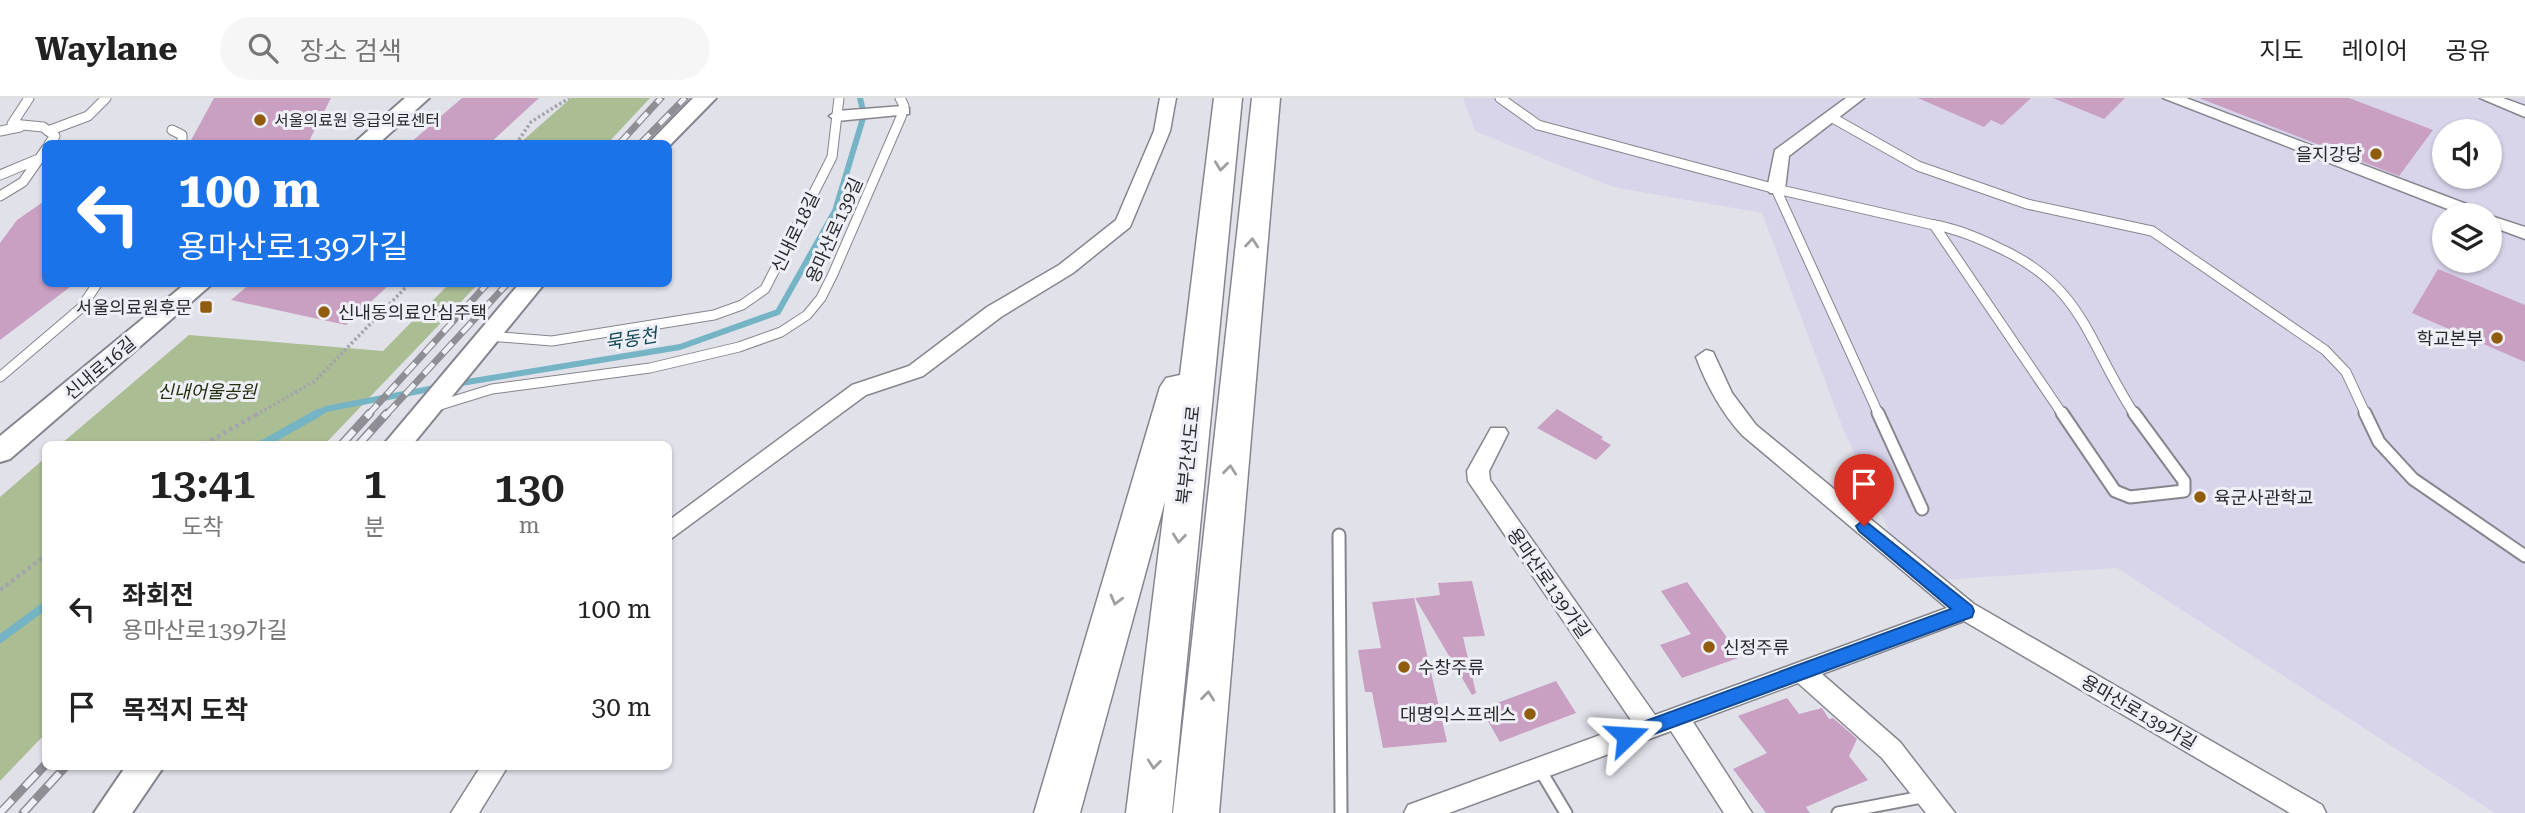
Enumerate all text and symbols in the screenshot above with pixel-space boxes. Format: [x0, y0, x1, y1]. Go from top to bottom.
search box [220, 17, 710, 80]
text: Waylane [35, 29, 178, 68]
icon: search [244, 29, 282, 67]
text: 장소 검색 [300, 36, 402, 66]
text: 지도 [2259, 37, 2304, 65]
text: 레이어 [2342, 37, 2408, 65]
text: 공유 [2446, 37, 2490, 65]
place label: 서울의료원 응급의료센터 [274, 111, 440, 130]
marker: 서울의료원 응급의료센터 [252, 112, 268, 128]
map controls [2432, 119, 2502, 273]
button: sound [2432, 119, 2502, 189]
place label: 을지강당 [2296, 144, 2362, 165]
marker: 을지강당 [2368, 146, 2384, 162]
one-way arrow [1213, 160, 1228, 172]
text: 100 m [178, 162, 320, 219]
icon: left [63, 168, 154, 259]
street label: 용마산로139길 [801, 174, 867, 286]
street label: 신내로18길 [767, 189, 823, 275]
button: layers [2432, 203, 2502, 273]
text: 용마산로139가길 [178, 228, 408, 266]
one-way arrow [1244, 238, 1259, 249]
place label: 서울의료원후문 [76, 297, 192, 318]
marker: 서울의료원후문 [198, 299, 214, 315]
place label: 신내동의료안심주택 [338, 302, 487, 323]
marker: 신내동의료안심주택 [316, 304, 332, 320]
water label: 묵동천 [603, 323, 660, 354]
place label: 학교본부 [2417, 328, 2483, 349]
marker: 학교본부 [2489, 330, 2505, 346]
street label: 신내로16길 [60, 332, 140, 404]
park label: 신내어울공원 [157, 381, 258, 402]
street label: 북부간선도로 [1172, 404, 1204, 506]
pin [1834, 454, 1894, 526]
text: 13:41 [149, 459, 256, 508]
text: 1 [363, 459, 387, 508]
text: 130 [494, 463, 565, 512]
one-way arrow [1222, 464, 1237, 475]
icon: arrive [1845, 465, 1883, 503]
place label: 육군사관학교 [2214, 487, 2313, 508]
marker: 육군사관학교 [2192, 489, 2208, 505]
text: m [519, 512, 540, 539]
text: 도착 [181, 514, 224, 541]
text: 분 [364, 514, 386, 541]
street label: 용마산로139가길 [1503, 524, 1595, 642]
one-way arrow [1171, 532, 1186, 544]
text: 좌회전 [122, 580, 194, 610]
icon: left [63, 590, 101, 628]
one-way arrow [1110, 593, 1125, 605]
text: 100 m [577, 594, 651, 624]
text: 용마산로139가길 [122, 617, 288, 644]
place label: 신정주류 [1723, 637, 1789, 658]
marker: 신정주류 [1701, 639, 1717, 655]
place label: 수창주류 [1418, 657, 1484, 678]
marker: 수창주류 [1396, 659, 1412, 675]
street label: 용마산로139가길 [2078, 671, 2200, 753]
icon: arrive [63, 688, 101, 726]
one-way arrow [1200, 691, 1215, 702]
text: 30 m [592, 692, 651, 722]
text: 목적지 도착 [122, 695, 248, 725]
position arrow [1590, 699, 1664, 773]
place label: 대명익스프레스 [1400, 704, 1516, 725]
marker: 대명익스프레스 [1522, 706, 1538, 722]
one-way arrow [1147, 759, 1162, 770]

